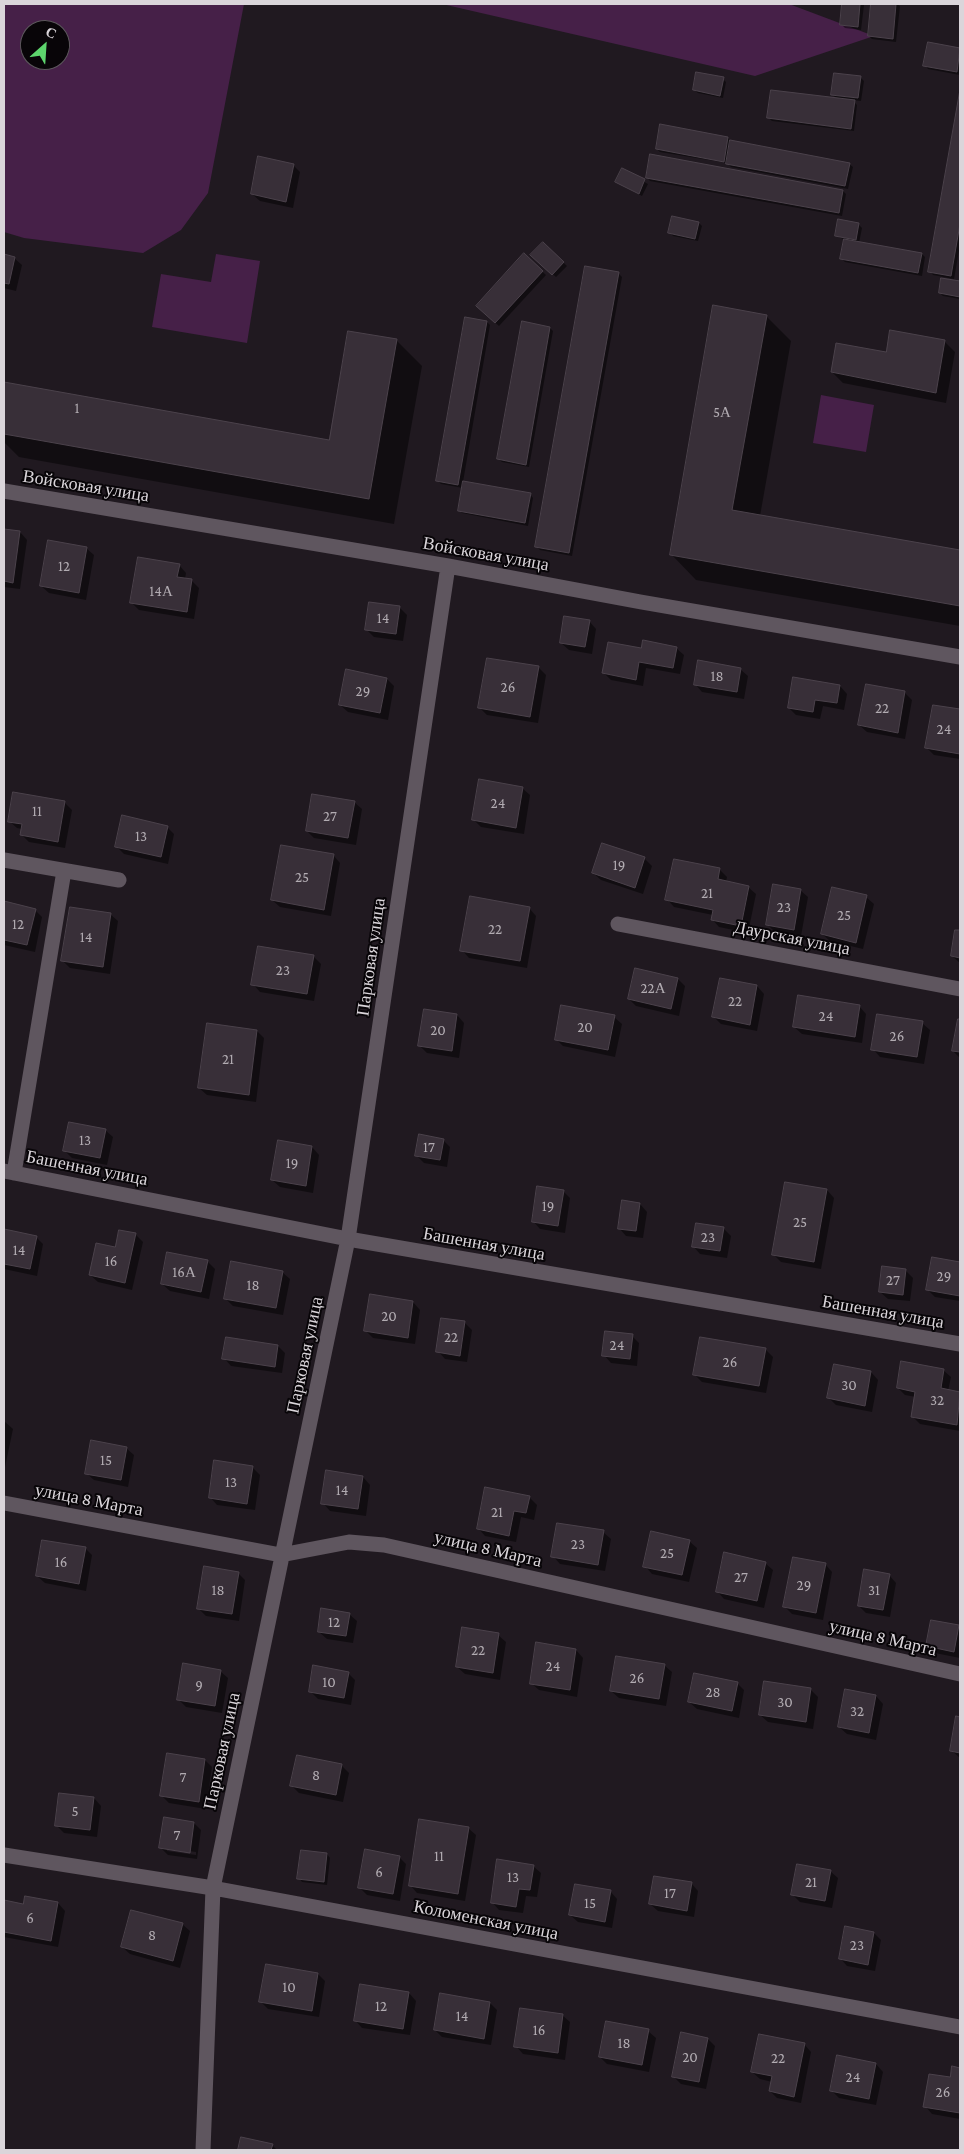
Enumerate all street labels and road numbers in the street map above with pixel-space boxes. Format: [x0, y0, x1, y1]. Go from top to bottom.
street label: Войсковая улица [21, 465, 151, 507]
street label: Войсковая улица [421, 532, 551, 576]
street label: Парковая улица [352, 896, 390, 1018]
street label: Даурская улица [732, 916, 852, 960]
street label: Башенная улица [24, 1146, 150, 1190]
street label: Башенная улица [421, 1223, 547, 1265]
street label: Башенная улица [820, 1291, 946, 1333]
street label: Парковая улица [282, 1294, 328, 1416]
street label: улица 8 Марта [33, 1479, 145, 1521]
street label: улица 8 Марта [432, 1526, 544, 1572]
street label: улица 8 Марта [827, 1615, 939, 1661]
street label: Парковая улица [199, 1690, 245, 1812]
street label: Коломенская улица [412, 1895, 560, 1945]

